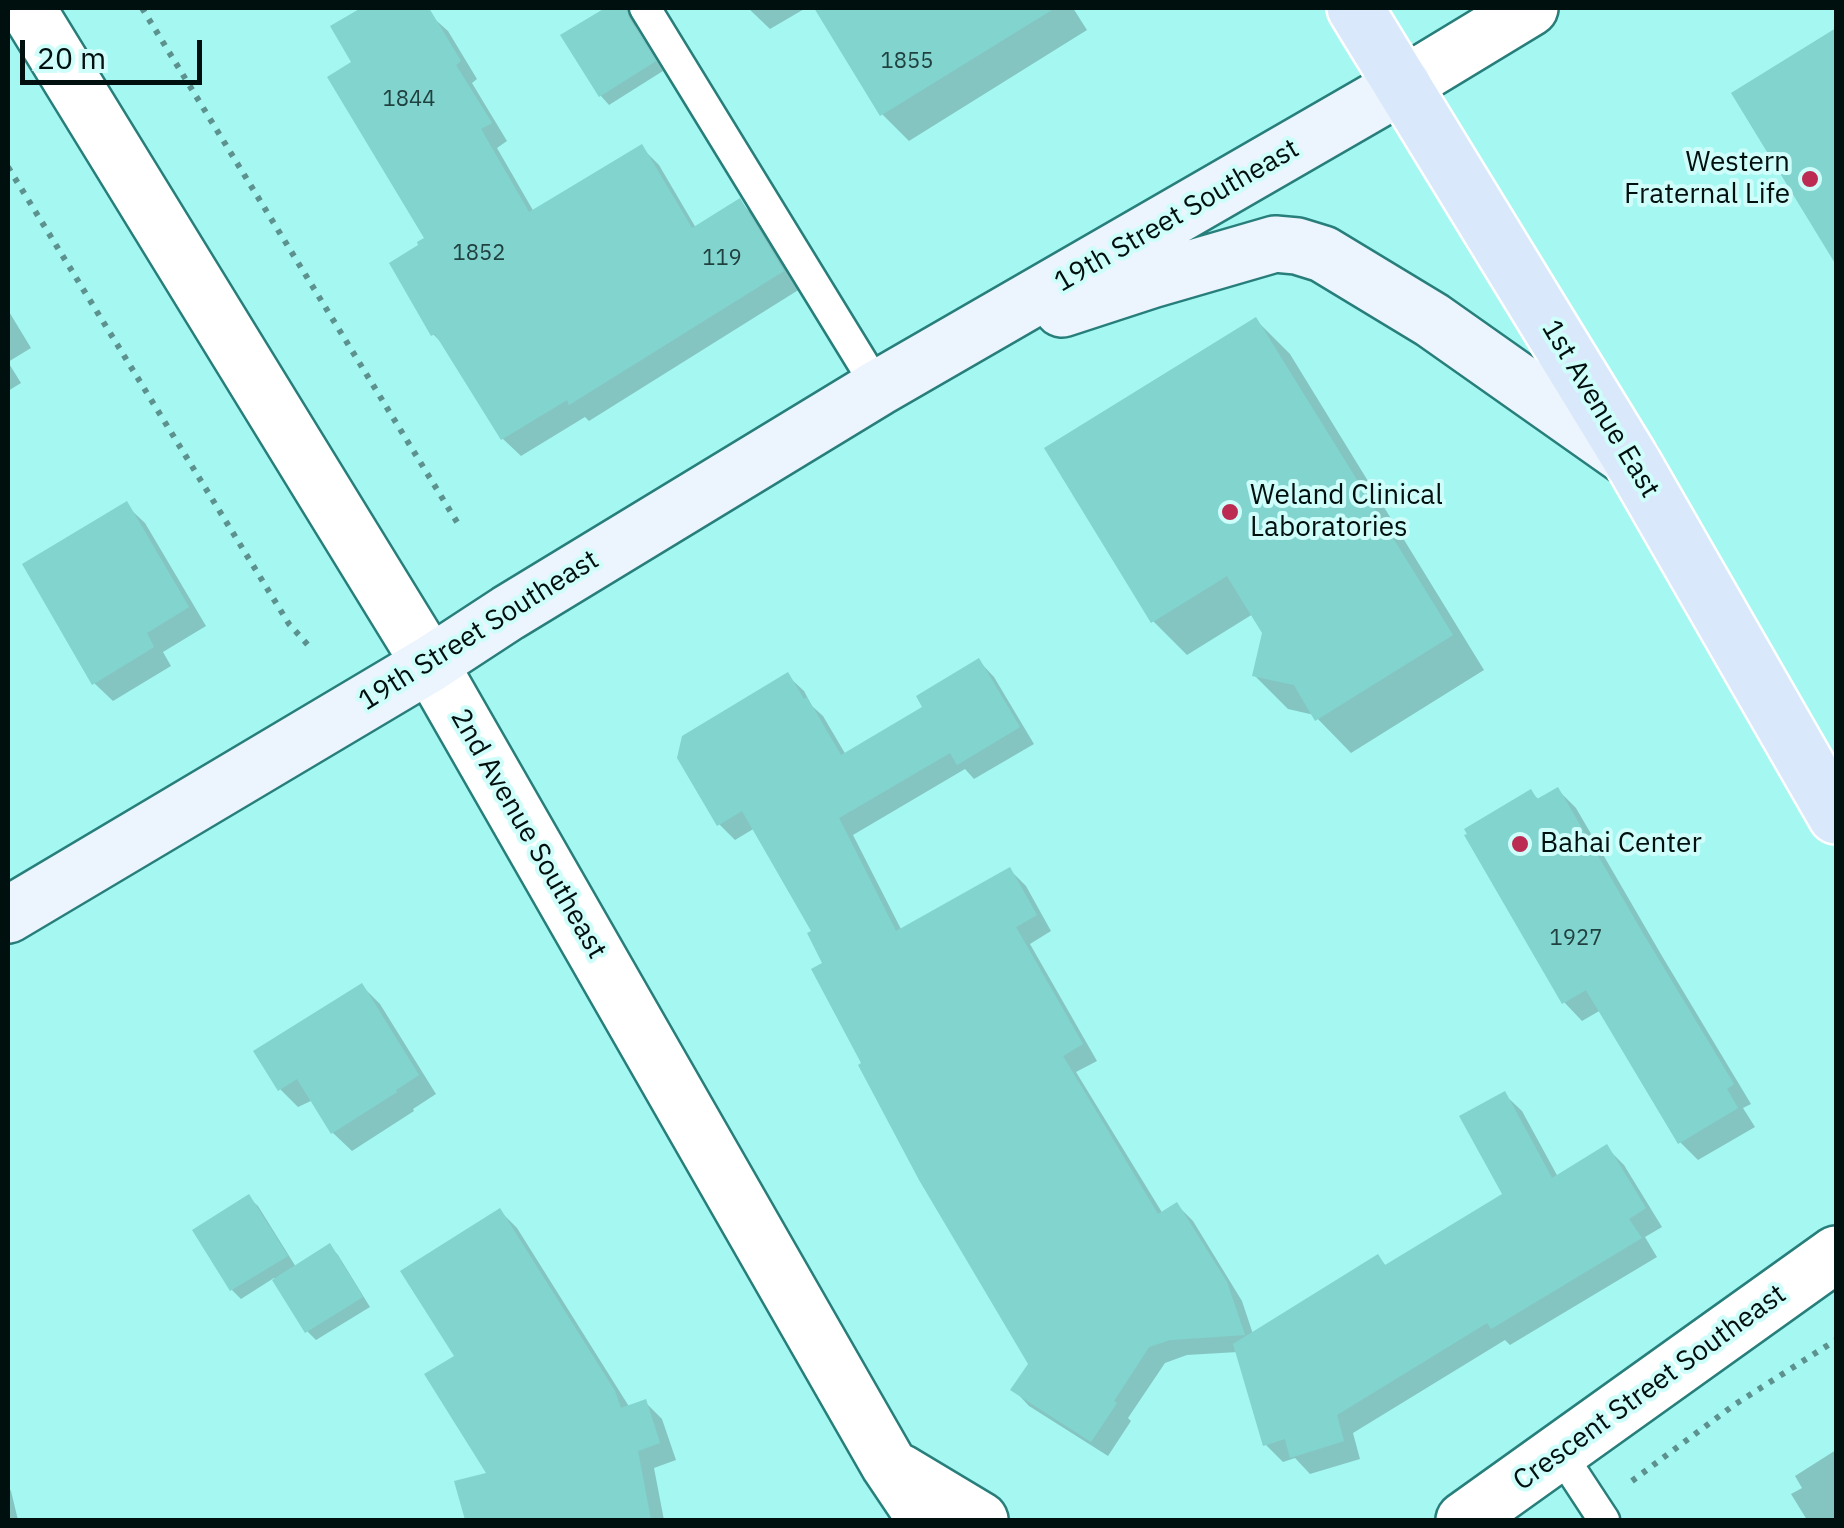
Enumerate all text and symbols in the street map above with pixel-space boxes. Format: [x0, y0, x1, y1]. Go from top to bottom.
scale bar [25, 20, 208, 82]
text: 20 m [37, 38, 106, 77]
house number: 1855 [881, 49, 933, 75]
house number: 1844 [383, 87, 435, 113]
street label: 19th Street Southeast [1049, 132, 1305, 300]
place label: Western Fraternal Life [1624, 146, 1790, 212]
marker: Western Fraternal Life [1799, 168, 1821, 190]
house number: 1852 [453, 241, 505, 267]
house number: 119 [702, 246, 742, 272]
street label: 1st Avenue East [1534, 314, 1666, 504]
place label: Weland Clinical Laboratories [1250, 479, 1443, 545]
marker: Weland Clinical Laboratories [1219, 501, 1241, 523]
street label: 19th Street Southeast [353, 543, 605, 719]
street label: 2nd Avenue Southeast [443, 703, 613, 965]
place label: Bahai Center [1540, 827, 1702, 861]
marker: Bahai Center [1509, 833, 1531, 855]
house number: 1927 [1550, 926, 1602, 952]
street label: Crescent Street Southeast [1507, 1278, 1793, 1498]

